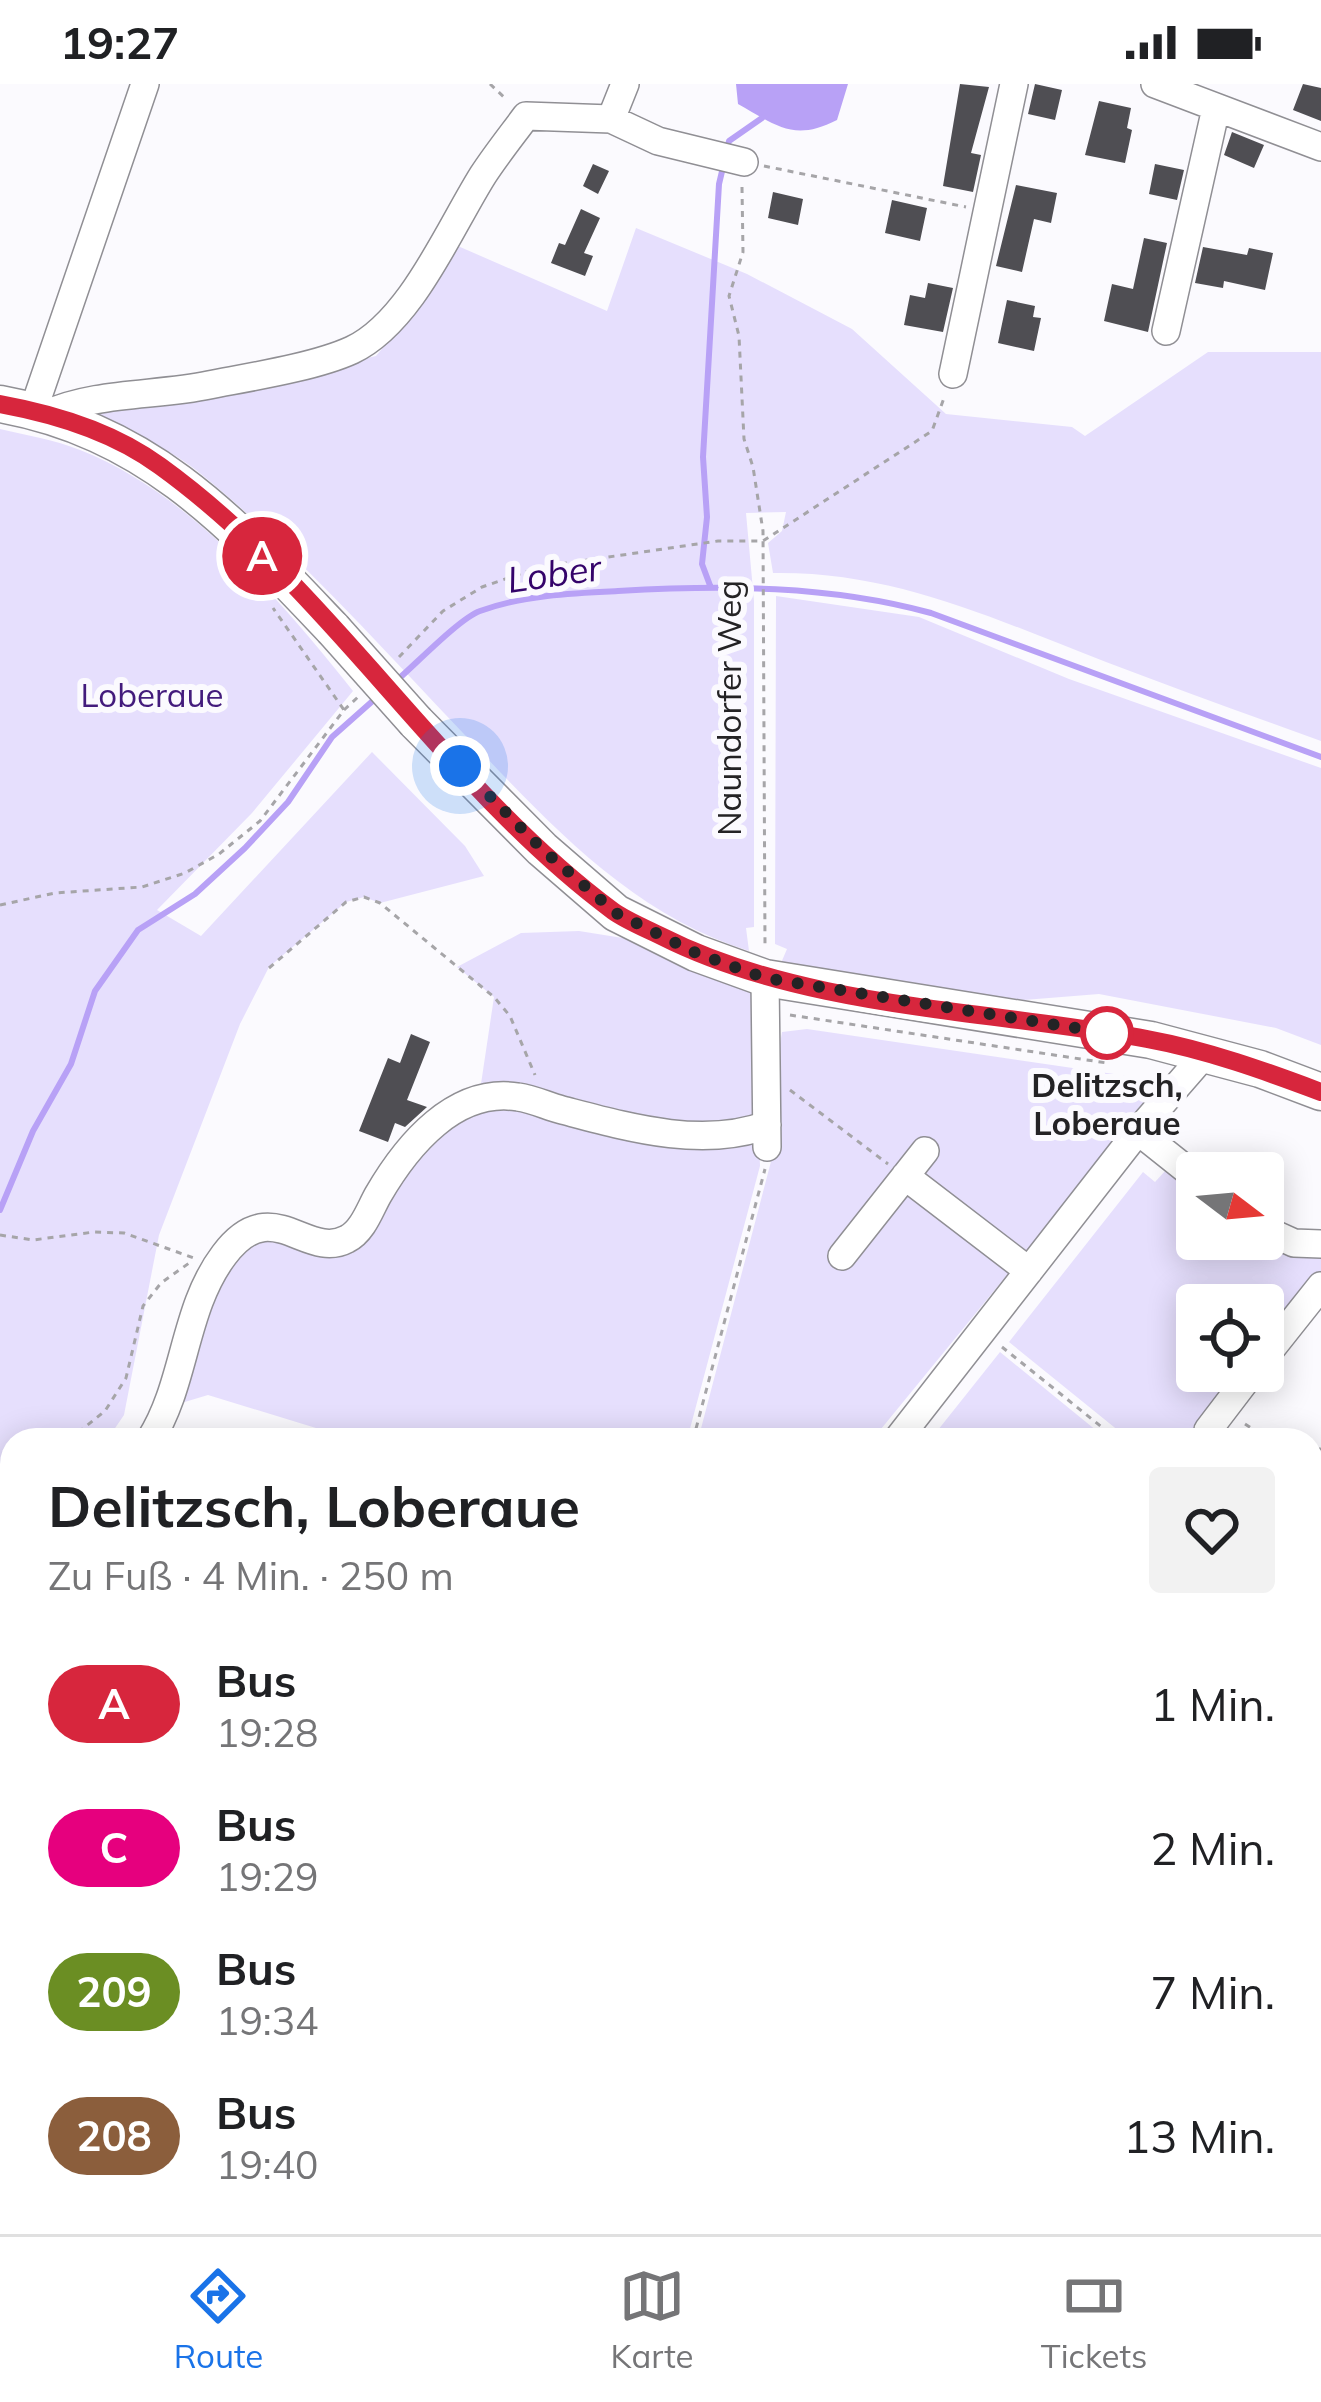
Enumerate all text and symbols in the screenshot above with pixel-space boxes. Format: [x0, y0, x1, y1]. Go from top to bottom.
text: 19:27 [60, 14, 179, 70]
line badge: A [223, 517, 301, 595]
text: A [246, 529, 278, 582]
water label: Lober [504, 544, 606, 602]
street label: Naundorfer Weg [708, 580, 749, 836]
park label: Loberaue [80, 674, 224, 715]
your location [430, 736, 490, 796]
marker: Delitzsch, Loberaue [1082, 1008, 1132, 1058]
place label: Delitzsch, Loberaue [1031, 1064, 1183, 1143]
north arrow [1176, 1152, 1284, 1260]
map controls [1176, 1152, 1284, 1392]
button: locate [1176, 1284, 1284, 1392]
button: heart [1149, 1467, 1275, 1593]
text: Delitzsch, Loberaue [48, 1470, 580, 1541]
text: Zu Fuß · 4 Min. · 250 m [48, 1551, 454, 1600]
text: Bus [216, 1652, 296, 1708]
text: 1 Min. [1150, 1676, 1275, 1732]
text: A [98, 1677, 130, 1730]
text: 19:28 [216, 1708, 319, 1757]
text: Bus [216, 1796, 296, 1852]
text: 2 Min. [1150, 1820, 1275, 1876]
text: C [100, 1821, 128, 1874]
text: 19:29 [216, 1852, 319, 1901]
text: Bus [216, 1940, 296, 1996]
text: 7 Min. [1150, 1964, 1275, 2020]
text: 209 [76, 1965, 152, 2018]
text: 19:34 [216, 1996, 319, 2045]
text: Bus [216, 2084, 296, 2140]
text: 13 Min. [1123, 2108, 1275, 2164]
text: 208 [76, 2109, 152, 2162]
text: 19:40 [216, 2140, 319, 2189]
tab: Route [174, 2263, 263, 2376]
tab: Karte [611, 2263, 694, 2376]
tab: Tickets [1041, 2263, 1147, 2376]

